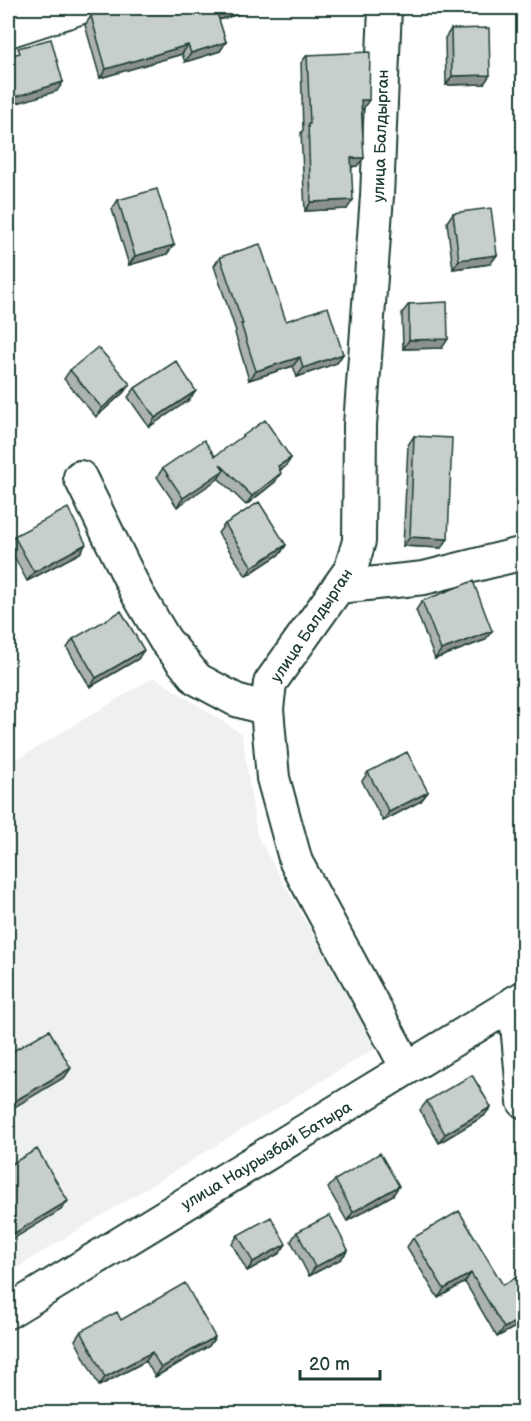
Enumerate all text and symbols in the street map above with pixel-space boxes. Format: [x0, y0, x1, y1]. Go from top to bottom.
street label: улица Балдырган [370, 69, 393, 203]
street label: улица Балдырган [267, 565, 357, 686]
street label: улица Наурызбай Батыра [178, 1098, 356, 1215]
scale bar [300, 1343, 380, 1381]
text: 20 m [309, 1354, 350, 1375]

